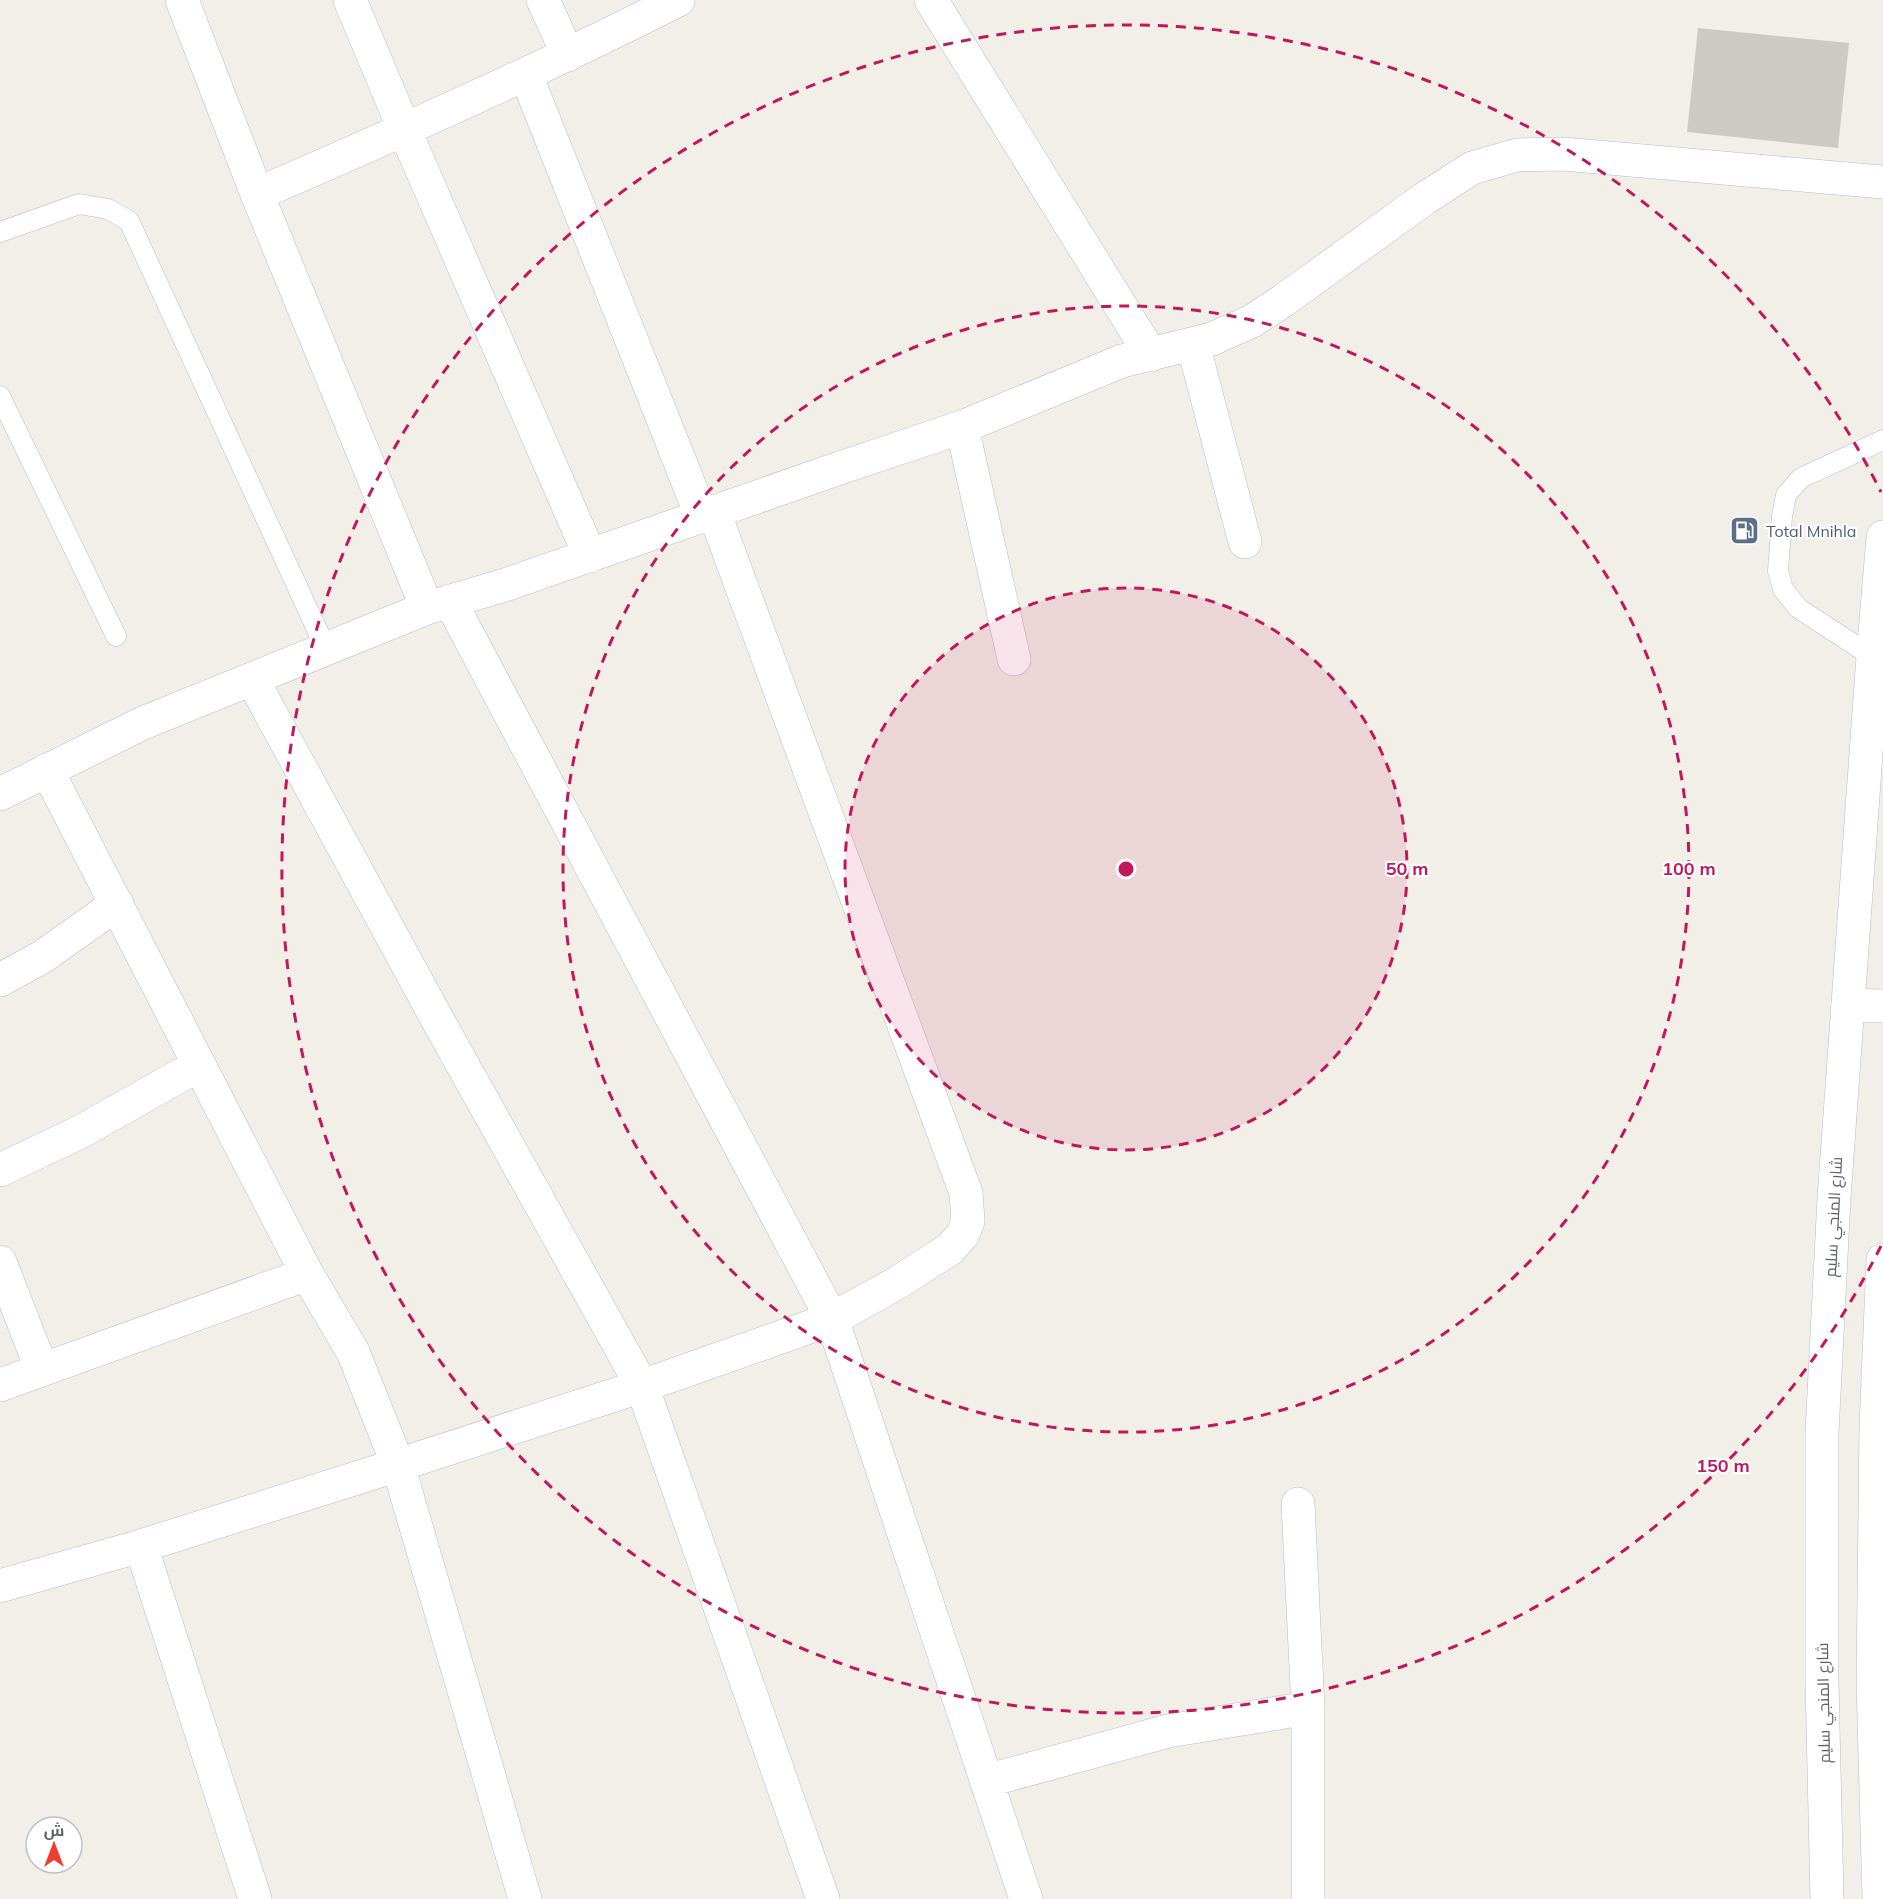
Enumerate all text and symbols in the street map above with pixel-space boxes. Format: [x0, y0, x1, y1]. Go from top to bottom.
fuel station icon: Total Mnihla [1729, 515, 1761, 547]
place label: Total Mnihla [1766, 521, 1856, 541]
text: 50 m [1386, 857, 1428, 880]
text: 100 m [1662, 857, 1716, 880]
centre of rings [1116, 859, 1136, 879]
street label: شارع المنجي سليم [1820, 1156, 1850, 1278]
text: 150 m [1696, 1454, 1750, 1477]
street label: شارع المنجي سليم [1812, 1642, 1838, 1764]
north arrow [24, 1815, 84, 1875]
text: ش [44, 1820, 64, 1840]

